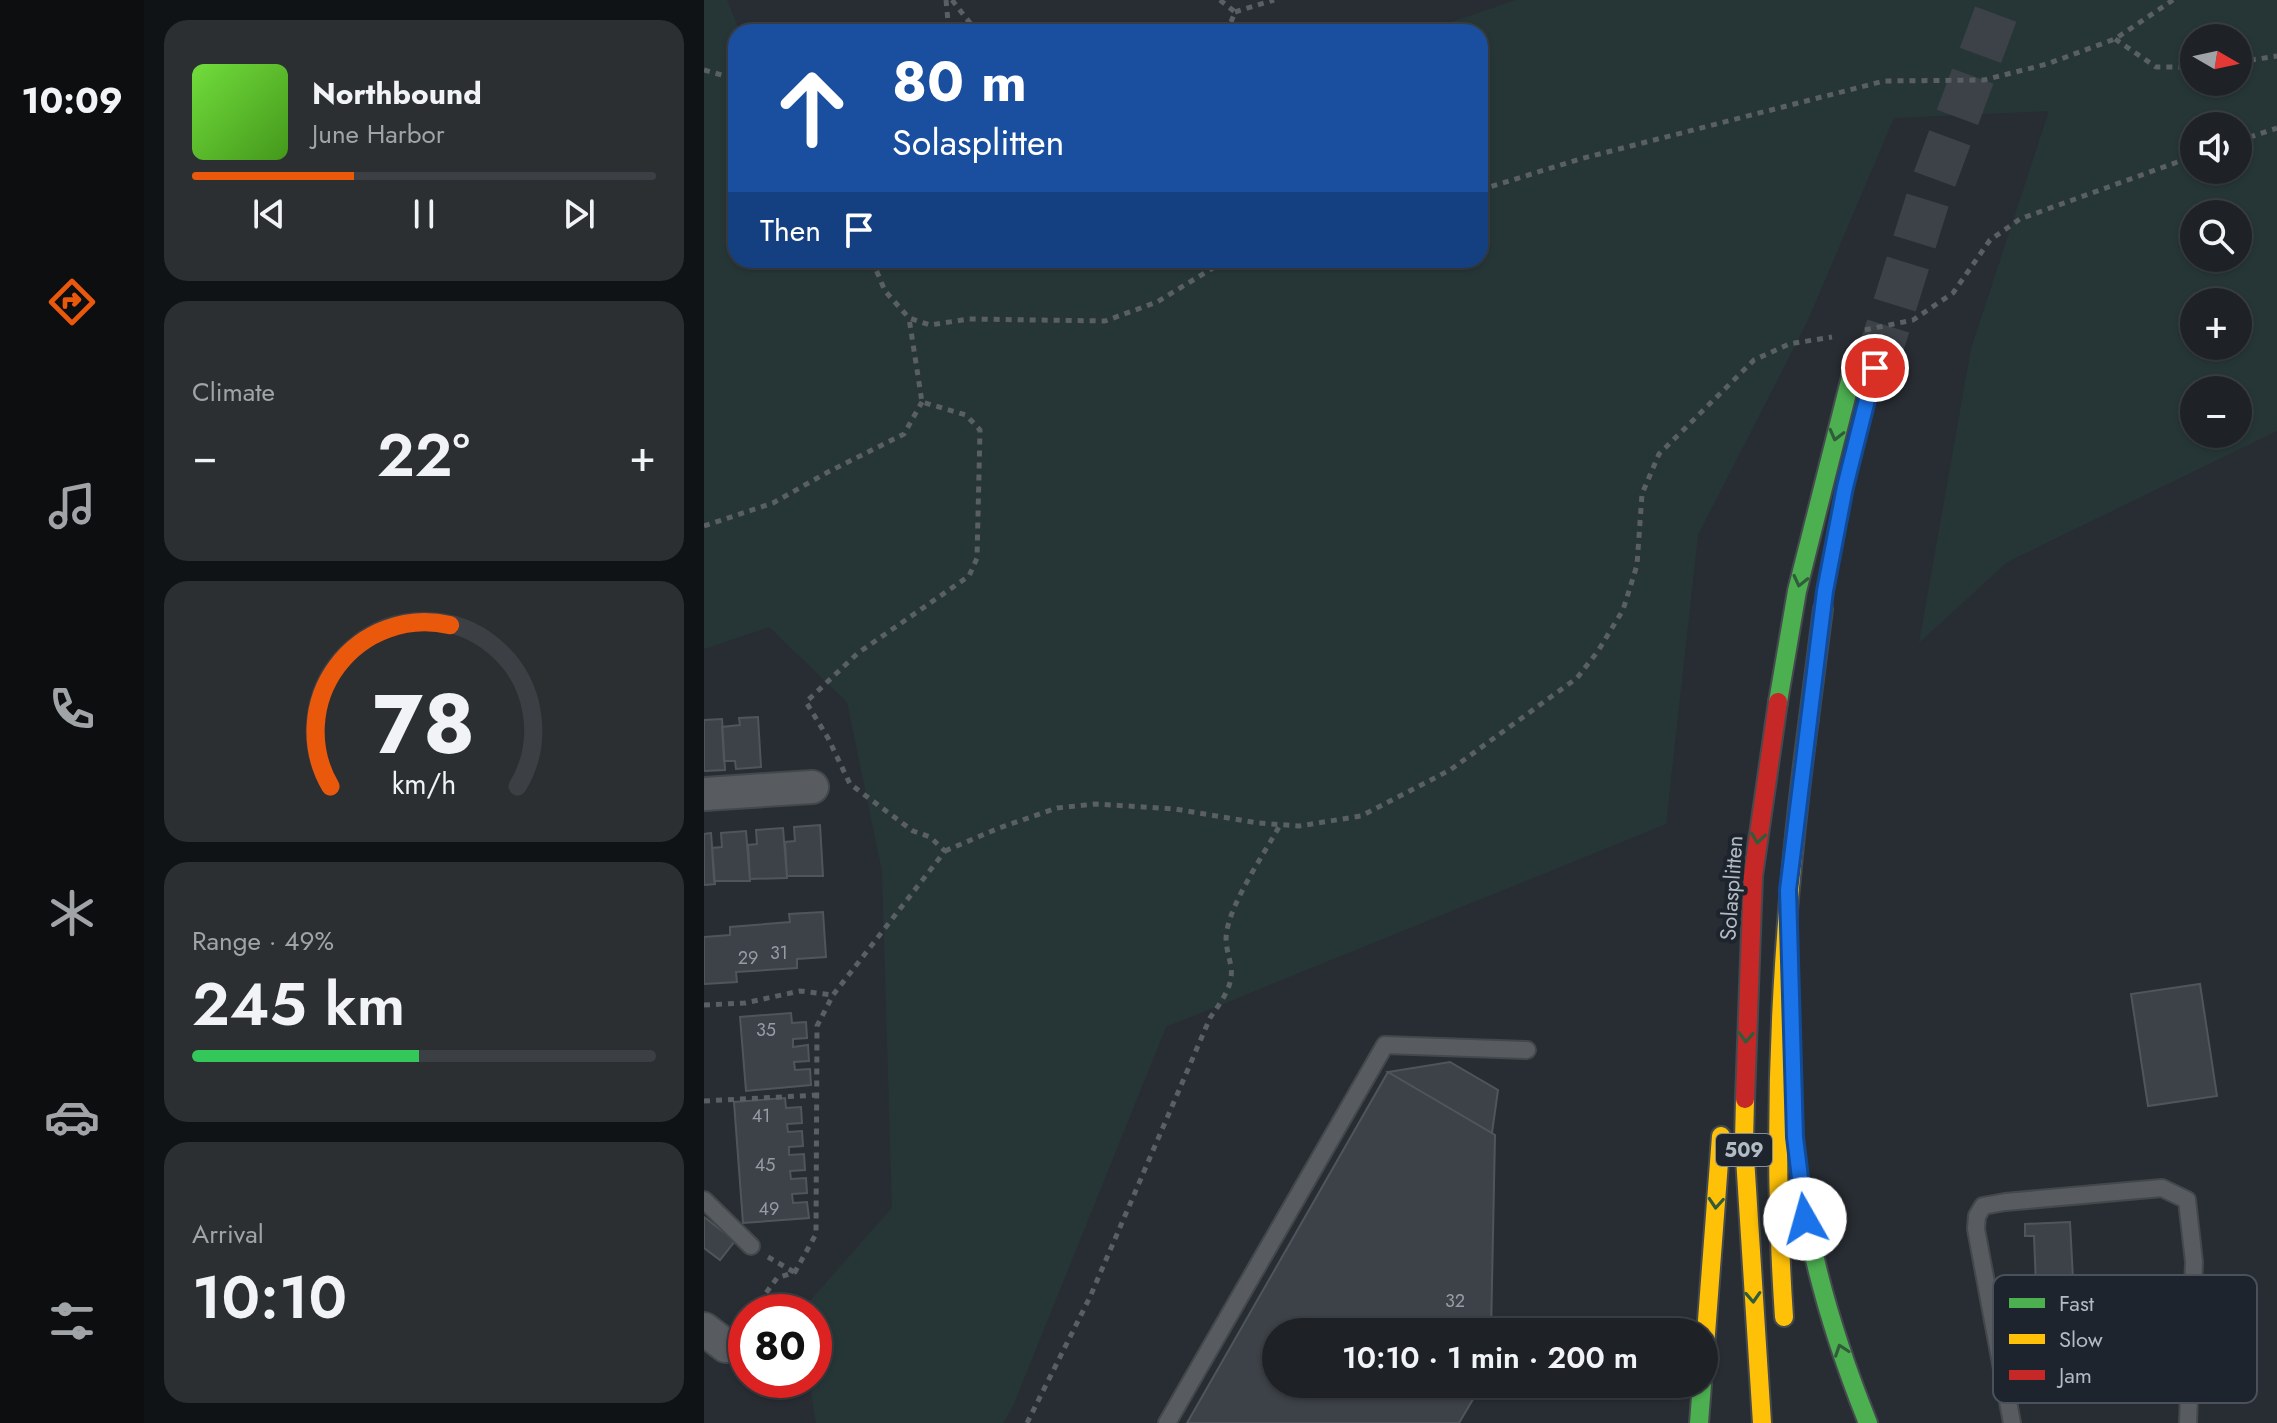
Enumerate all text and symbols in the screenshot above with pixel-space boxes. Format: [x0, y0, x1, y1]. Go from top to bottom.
north arrow [2180, 24, 2252, 96]
map controls [2180, 24, 2252, 448]
text: 80 m [892, 41, 1027, 122]
icon: ahead [760, 56, 864, 160]
text: Northbound [312, 72, 482, 115]
text: 10:09 [21, 74, 123, 126]
button: sound [2180, 112, 2252, 184]
text: June Harbor [312, 115, 445, 153]
text: Solasplitten [892, 116, 1064, 168]
icon: previous [247, 192, 291, 236]
icon: pause [402, 192, 446, 236]
icon: next [557, 192, 601, 236]
button: search [2180, 200, 2252, 272]
icon: arrive [837, 208, 881, 252]
text: Then [760, 209, 821, 252]
icon: directions [44, 274, 100, 330]
button: + [2180, 288, 2252, 360]
pin [1841, 334, 1909, 402]
icon: arrive [1853, 346, 1897, 390]
text: Climate [192, 373, 275, 411]
button: − [2180, 376, 2252, 448]
text: 22° [377, 412, 470, 499]
text: − [192, 424, 218, 488]
text: + [629, 424, 656, 488]
one-way arrow [1828, 428, 1845, 442]
icon: music [44, 478, 100, 534]
one-way arrow [1792, 574, 1809, 587]
text: 78 [373, 664, 475, 784]
icon: phone [44, 681, 100, 737]
text: km/h [392, 764, 456, 806]
one-way arrow [1750, 831, 1767, 845]
street label: Solasplitten [1711, 834, 1751, 942]
icon: climate [44, 885, 100, 941]
text: Range · 49% [192, 922, 334, 960]
house number: 31 [770, 940, 788, 966]
house number: 29 [738, 945, 758, 971]
text: 245 km [192, 961, 405, 1048]
house number: 35 [756, 1017, 776, 1043]
one-way arrow [1738, 1031, 1755, 1044]
icon: car [44, 1089, 100, 1145]
house number: 41 [752, 1103, 770, 1129]
road number: 509 [1716, 1134, 1772, 1166]
house number: 45 [755, 1152, 775, 1178]
position arrow [1763, 1177, 1847, 1261]
house number: 49 [759, 1196, 779, 1222]
one-way arrow [1707, 1197, 1724, 1210]
text: Arrival [192, 1215, 264, 1253]
text: 10:10 [192, 1254, 347, 1341]
legend [1993, 1275, 2257, 1403]
text: Fast [2059, 1287, 2095, 1319]
house number: 32 [1445, 1288, 1465, 1314]
one-way arrow [1744, 1291, 1761, 1304]
icon: filters [44, 1293, 100, 1349]
speed limit sign: 80 [728, 1294, 832, 1398]
text: Slow [2059, 1323, 2103, 1355]
text: 10:10 · 1 min · 200 m [1342, 1336, 1638, 1379]
one-way arrow [1835, 1343, 1851, 1357]
text: Jam [2056, 1359, 2092, 1391]

